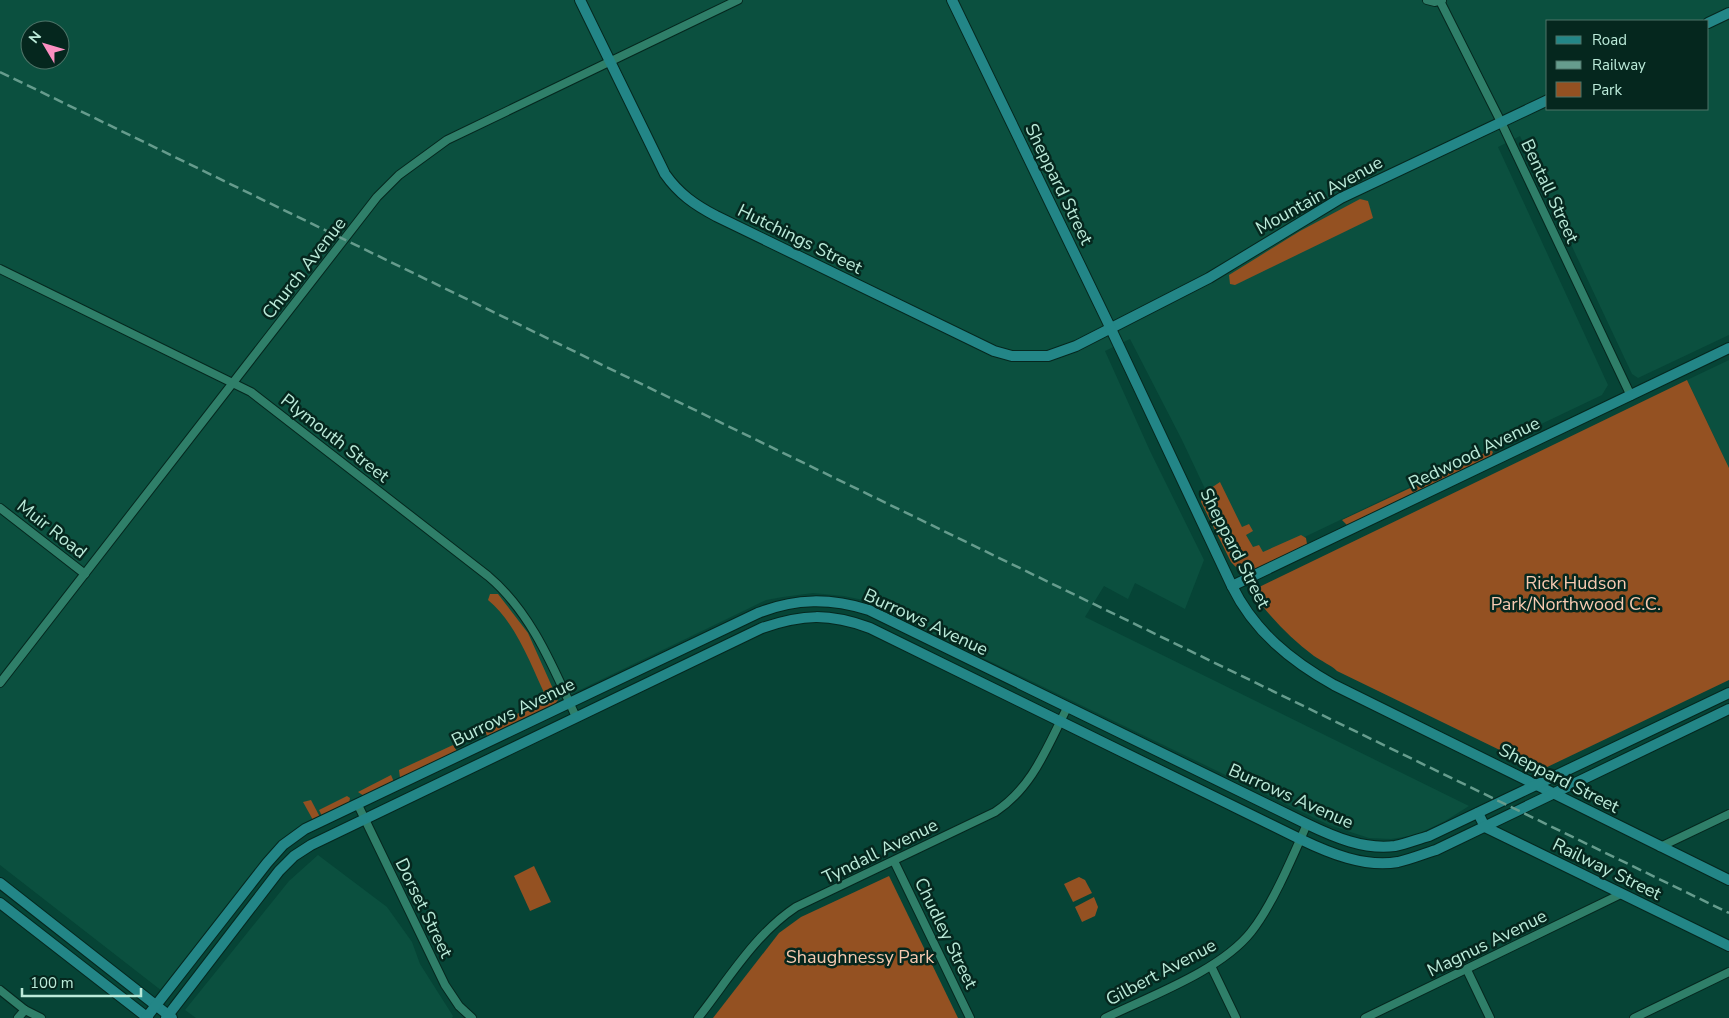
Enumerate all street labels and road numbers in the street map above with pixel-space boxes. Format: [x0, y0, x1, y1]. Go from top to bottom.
street label: Sheppard Street [1019, 119, 1099, 249]
street label: Bentall Street [1515, 135, 1585, 248]
street label: Mountain Avenue [1251, 150, 1387, 240]
street label: Hutchings Street [734, 198, 867, 280]
street label: Church Avenue [257, 212, 351, 324]
street label: Plymouth Street [276, 388, 395, 488]
street label: Redwood Avenue [1404, 411, 1544, 495]
street label: Sheppard Street [1194, 484, 1276, 613]
street label: Muir Road [12, 494, 92, 564]
street label: Burrows Avenue [860, 583, 992, 661]
street label: Burrows Avenue [447, 672, 579, 752]
street label: Sheppard Street [1495, 737, 1624, 819]
street label: Burrows Avenue [1225, 758, 1357, 834]
street label: Tyndall Avenue [818, 813, 942, 889]
street label: Railway Street [1549, 832, 1666, 906]
street label: Dorset Street [390, 854, 459, 962]
street label: Chudley Street [909, 874, 984, 993]
street label: Magnus Avenue [1423, 904, 1551, 982]
street label: Gilbert Avenue [1102, 933, 1220, 1011]

